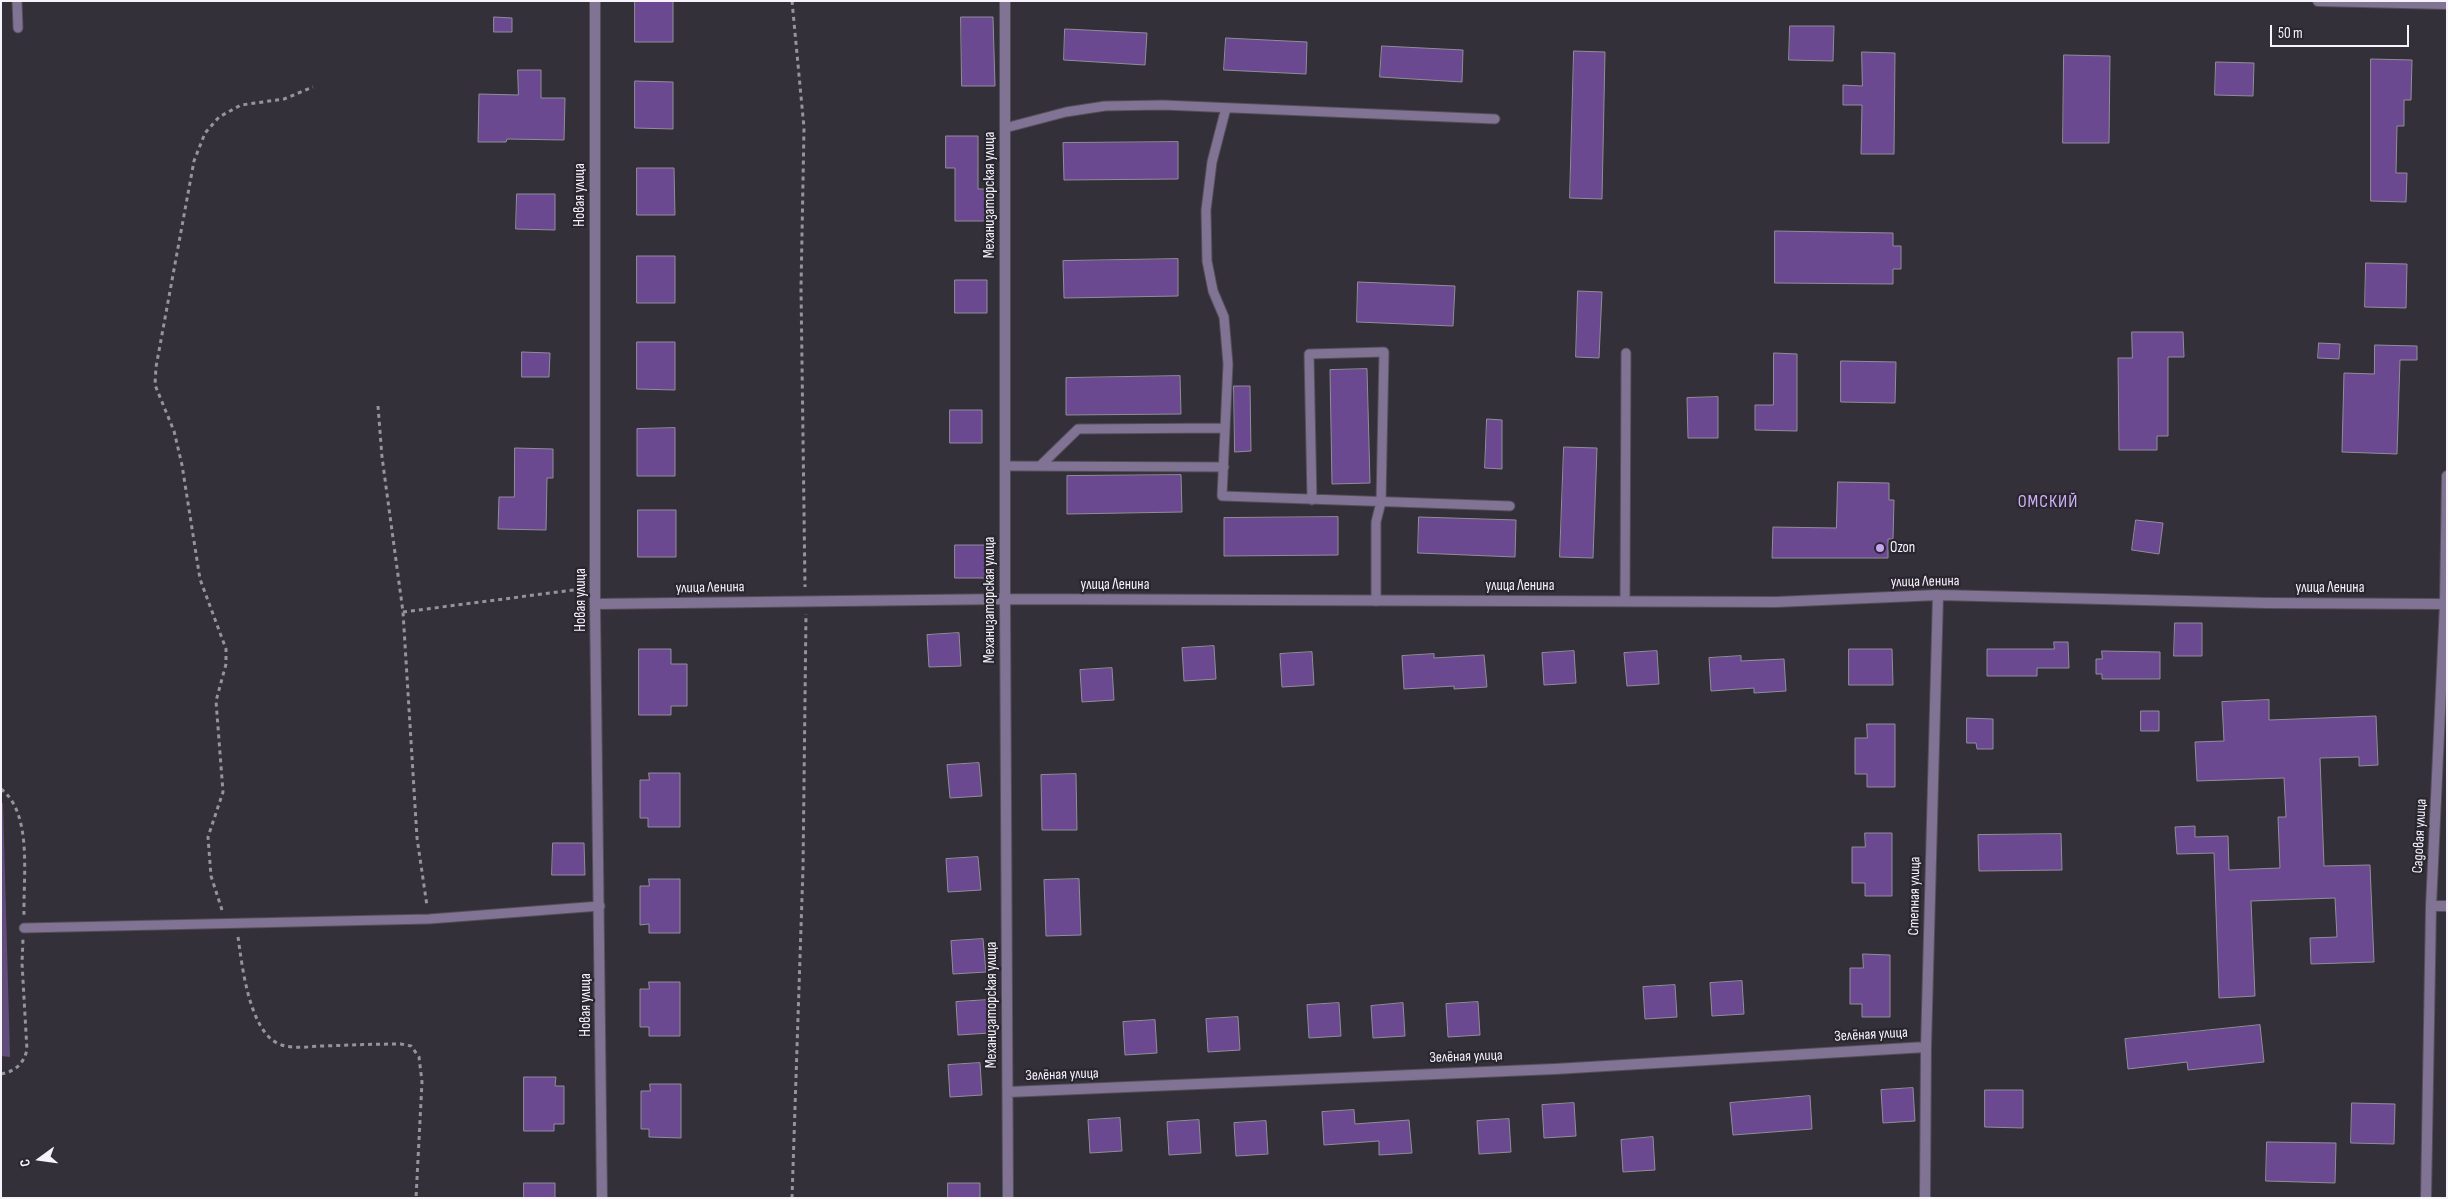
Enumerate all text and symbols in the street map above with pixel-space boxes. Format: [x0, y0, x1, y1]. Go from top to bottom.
scale bar [2273, 15, 2412, 47]
text: 50 m [2278, 24, 2303, 43]
street label: Механизаторская улица [981, 132, 999, 258]
street label: Новая улица [571, 163, 589, 227]
district label: ОМСКИЙ [2017, 491, 2079, 513]
street label: Механизаторская улица [981, 537, 999, 663]
place label: Ozon [1890, 539, 1915, 557]
marker: Ozon [1874, 542, 1886, 554]
street label: Новая улица [572, 568, 590, 632]
street label: улица Ленина [1890, 572, 1960, 592]
street label: улица Ленина [1081, 576, 1149, 594]
street label: улица Ленина [1486, 577, 1554, 595]
street label: улица Ленина [675, 578, 745, 598]
street label: улица Ленина [2296, 579, 2364, 597]
street label: Садовая улица [2409, 798, 2431, 874]
street label: Степная улица [1905, 856, 1925, 936]
street label: Механизаторская улица [983, 942, 1001, 1068]
street label: Новая улица [577, 973, 595, 1037]
street label: Зелёная улица [1834, 1024, 1908, 1046]
street label: Зелёная улица [1429, 1047, 1503, 1067]
street label: Зелёная улица [1025, 1065, 1099, 1085]
north arrow [15, 1134, 65, 1184]
text: С [16, 1157, 34, 1168]

